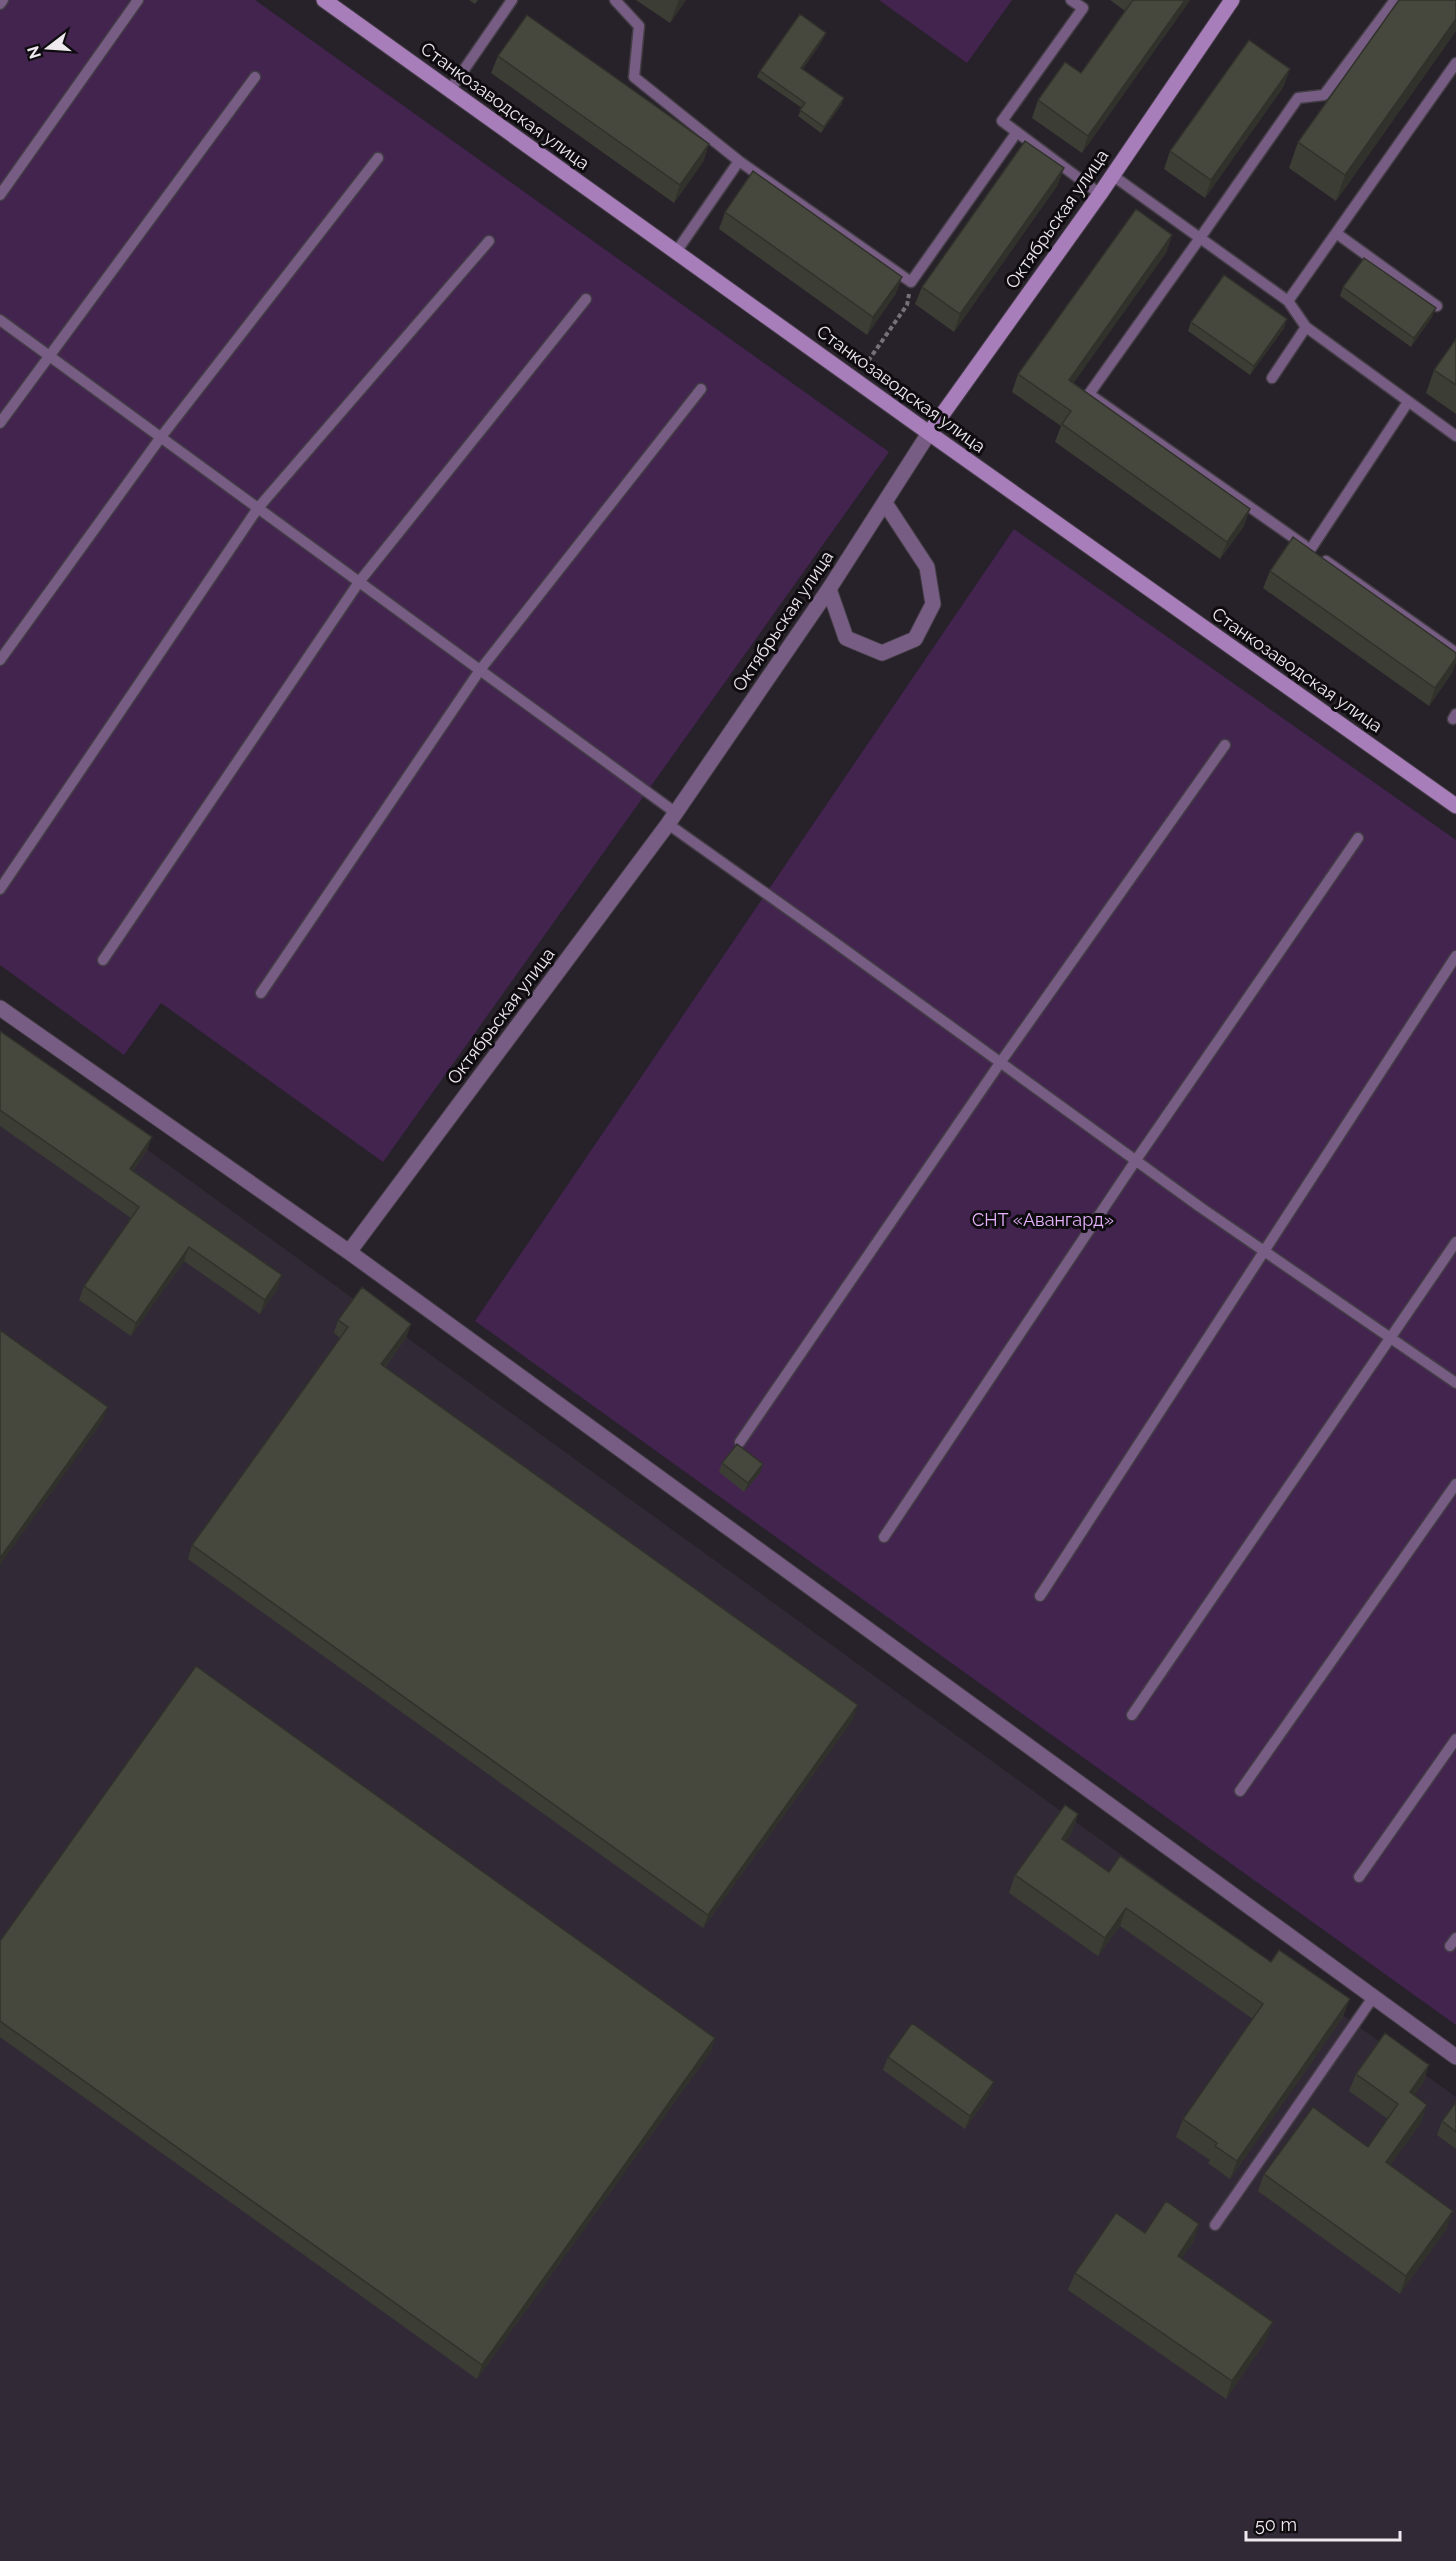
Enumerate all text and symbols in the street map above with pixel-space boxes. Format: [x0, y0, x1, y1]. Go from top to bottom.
north arrow [18, 18, 78, 78]
street label: Станкозаводская улица [417, 37, 594, 174]
text: N [23, 44, 45, 61]
street label: Октябрьская улица [1001, 145, 1112, 292]
street label: Станкозаводская улица [813, 320, 990, 457]
street label: Октябрьская улица [728, 547, 837, 695]
street label: Станкозаводская улица [1208, 603, 1386, 736]
street label: Октябрьская улица [443, 944, 559, 1088]
park label: СНТ «Авангард» [972, 1209, 1114, 1230]
scale bar [1246, 2504, 1400, 2542]
text: 50 m [1255, 2514, 1297, 2535]

